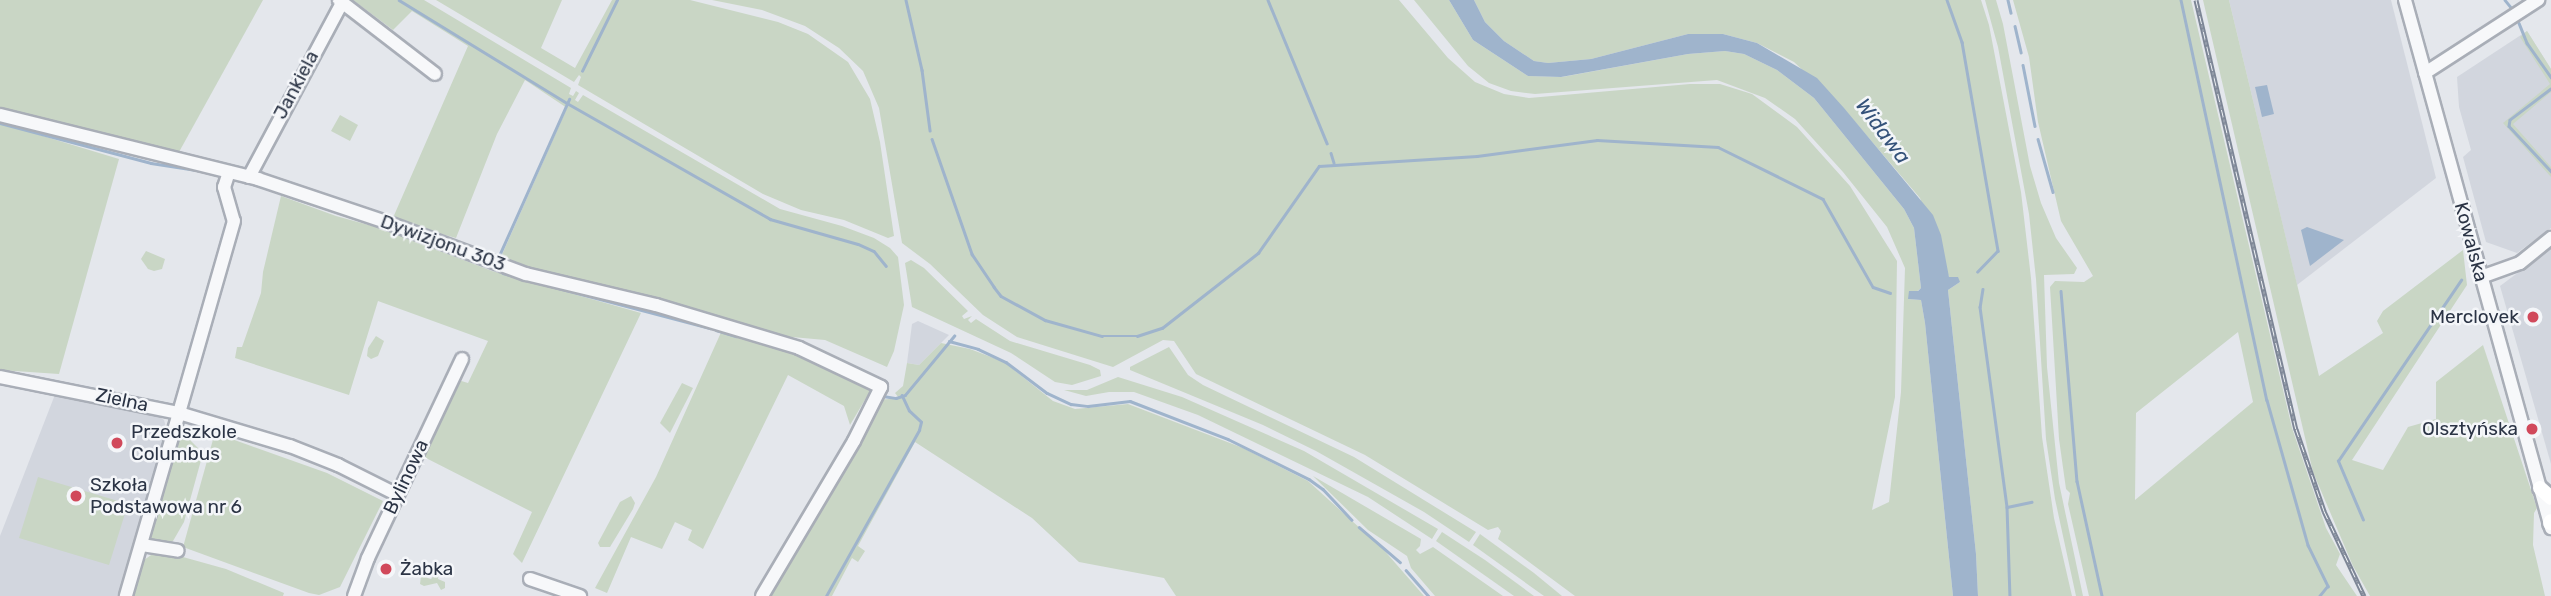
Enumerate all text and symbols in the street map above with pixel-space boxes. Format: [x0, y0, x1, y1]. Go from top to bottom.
street label: Jankiela [269, 47, 323, 123]
water label: Widawa [1850, 93, 1916, 169]
street label: Kowalska [2449, 200, 2493, 284]
street label: Dywizjonu 303 [377, 210, 509, 276]
place label: Merclovek [2430, 306, 2519, 328]
marker: Merclovek [2525, 309, 2541, 325]
street label: Zielna [94, 383, 150, 417]
place label: Olsztyńska [2422, 418, 2518, 440]
place label: Przedszkole Columbus [131, 421, 237, 465]
marker: Olsztyńska [2524, 421, 2540, 437]
marker: Przedszkole Columbus [109, 435, 125, 451]
street label: Bylinowa [379, 436, 433, 518]
place label: Szkoła Podstawowa nr 6 [90, 474, 242, 518]
marker: Szkoła Podstawowa nr 6 [68, 488, 84, 504]
place label: Żabka [400, 558, 453, 580]
marker: Żabka [378, 561, 394, 577]

